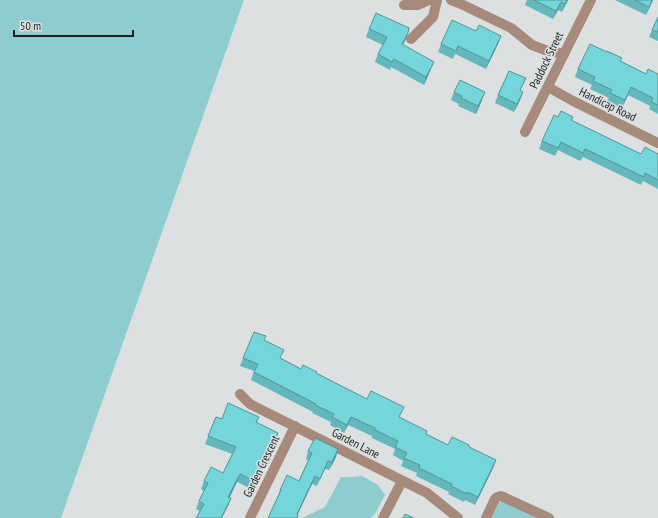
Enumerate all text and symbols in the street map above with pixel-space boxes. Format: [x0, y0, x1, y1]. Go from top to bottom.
scale bar [14, 12, 133, 38]
text: 50 m [20, 18, 41, 33]
street label: Paddock Street [526, 28, 567, 91]
street label: Handicap Road [577, 84, 639, 124]
street label: Garden Lane [330, 425, 383, 461]
street label: Garden Crescent [240, 432, 283, 499]

